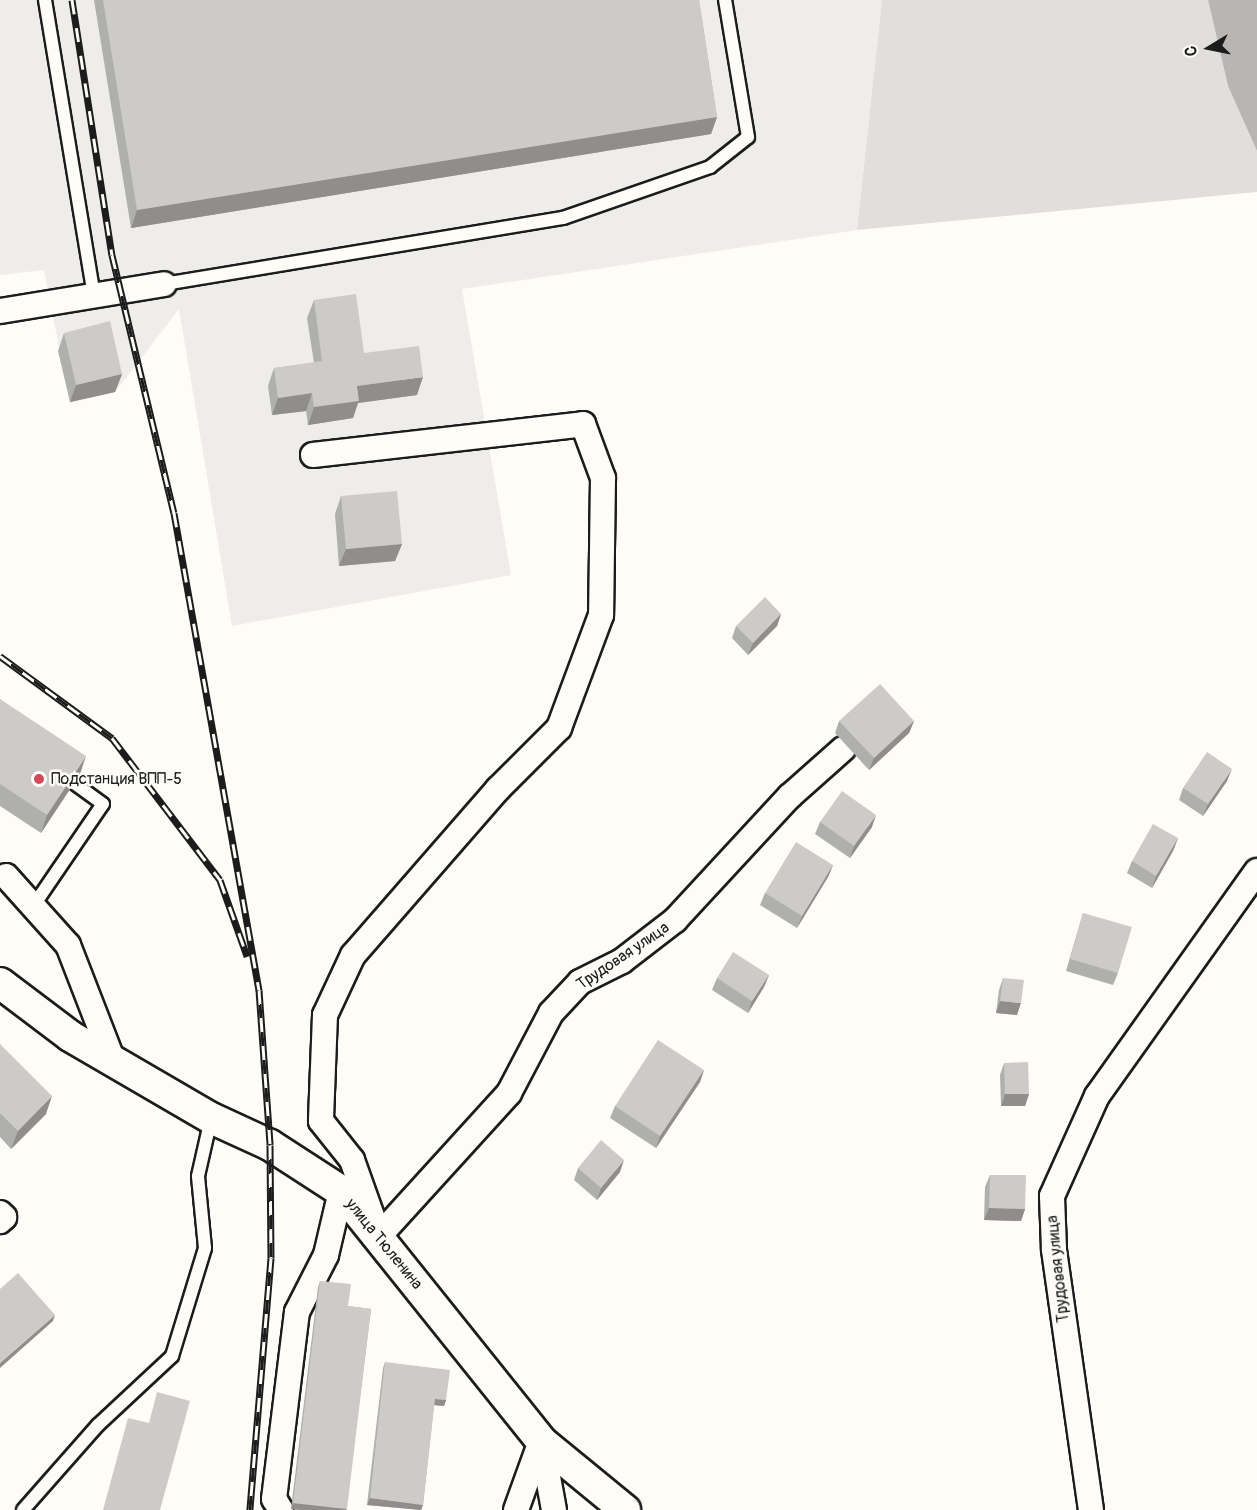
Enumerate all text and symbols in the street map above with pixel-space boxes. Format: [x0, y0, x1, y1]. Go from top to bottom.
north arrow [1179, 18, 1239, 78]
text: С [1181, 45, 1202, 58]
place label: Подстанция ВПП-5 [51, 769, 182, 789]
marker: Подстанция ВПП-5 [32, 772, 46, 786]
street label: Трудовая улица [573, 918, 673, 994]
street label: улица Тюленина [341, 1195, 427, 1293]
street label: Трудовая улица [1043, 1214, 1073, 1324]

